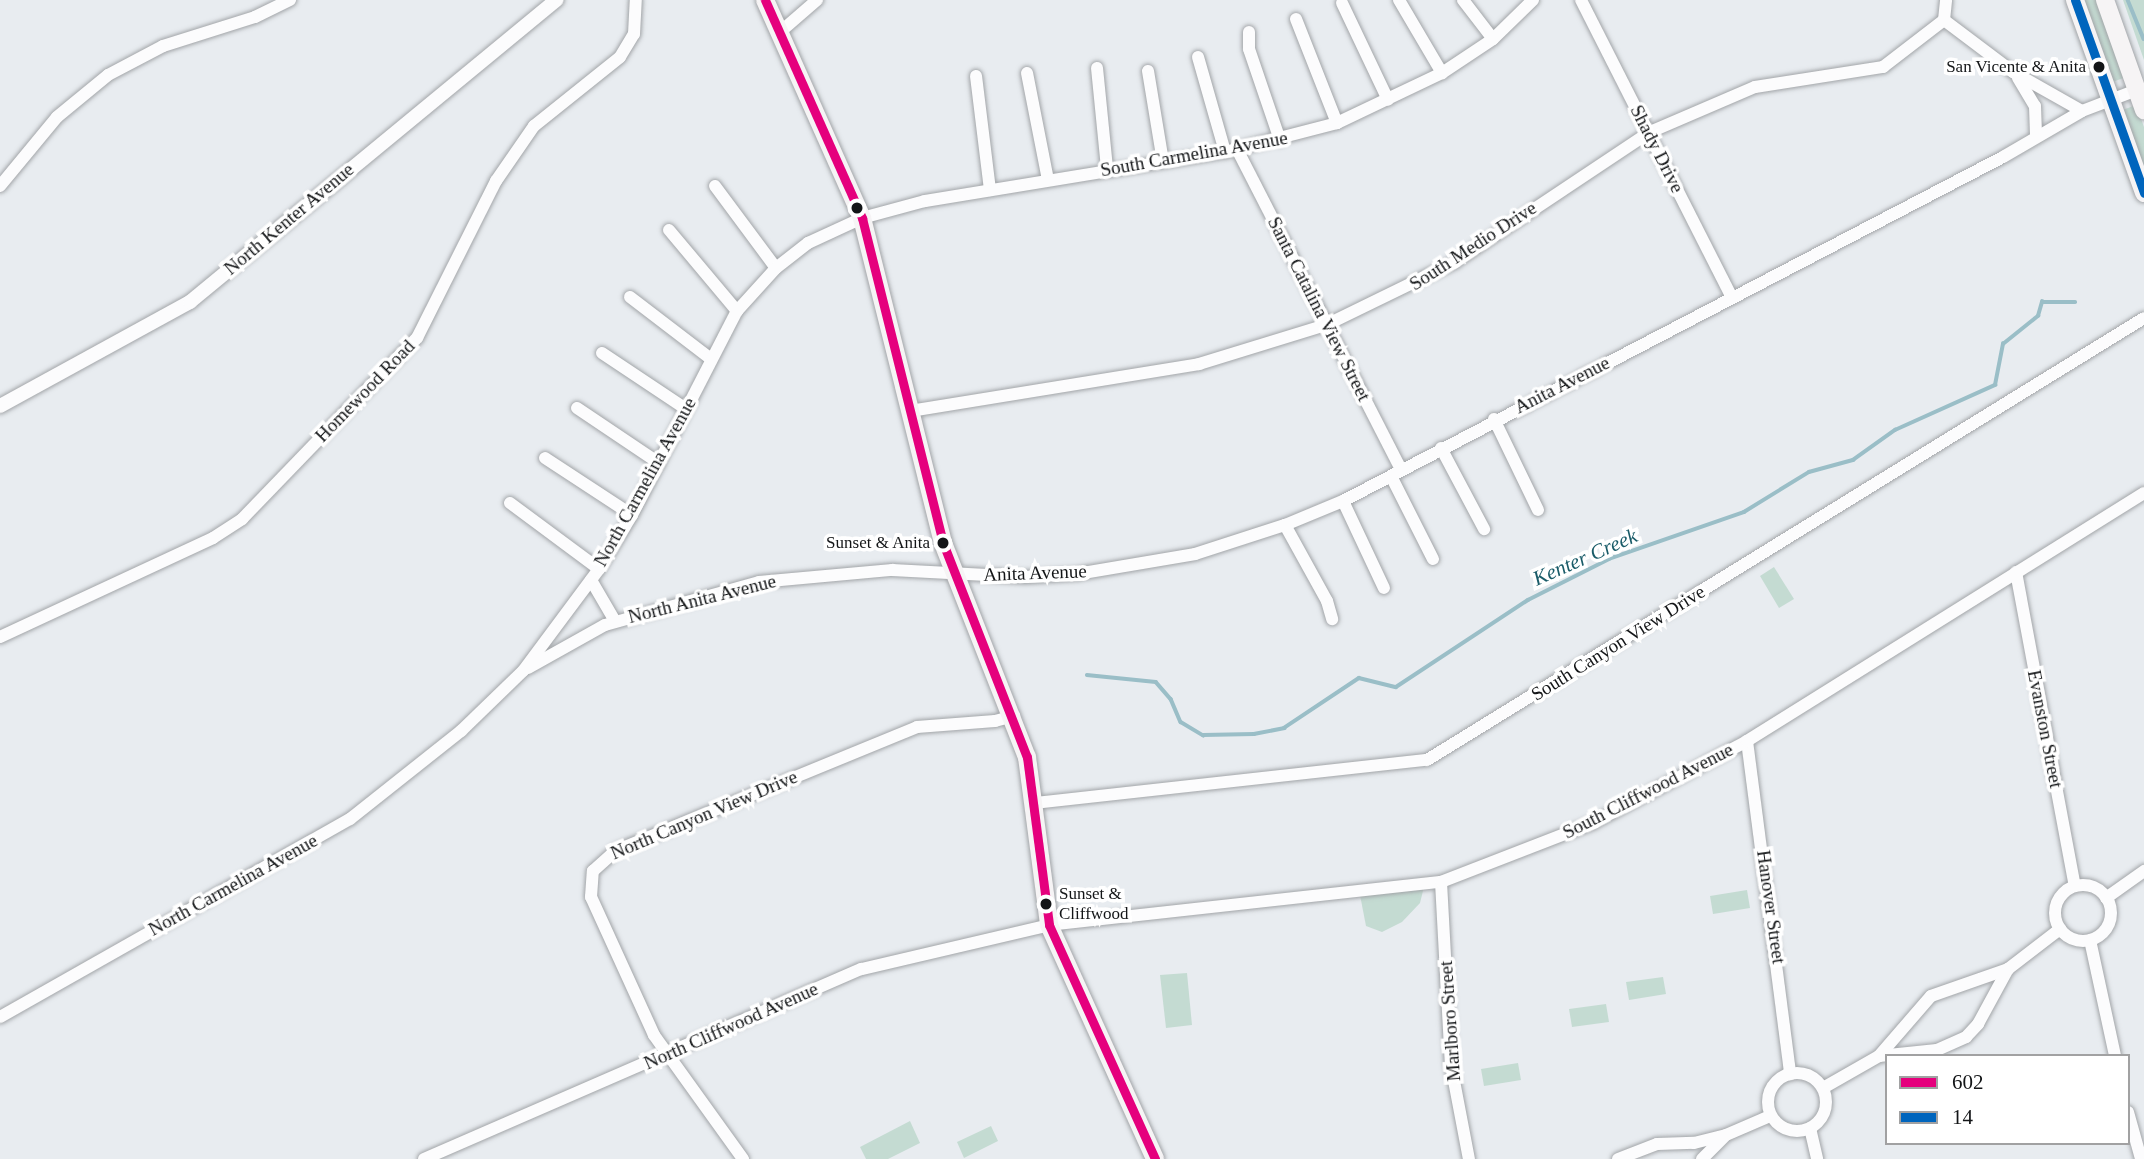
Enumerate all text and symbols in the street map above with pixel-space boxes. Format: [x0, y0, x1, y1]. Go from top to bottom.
place label: San Vicente & Anita [1945, 57, 2086, 77]
marker: San Vicente & Anita [2092, 60, 2106, 74]
street label: Shady Drive [1625, 101, 1689, 197]
street label: South Carmelina Avenue [1098, 126, 1290, 182]
street label: North Kenter Avenue [219, 158, 359, 280]
street label: South Medio Drive [1405, 196, 1541, 296]
unlabelled marker [850, 201, 864, 215]
street label: Santa Catalina View Street [1263, 213, 1375, 405]
street label: Homewood Road [310, 335, 420, 447]
street label: Anita Avenue [1510, 351, 1614, 419]
street label: North Carmelina Avenue [589, 393, 701, 571]
water label: Kenter Creek [1529, 523, 1641, 591]
place label: Sunset & Anita [825, 533, 930, 553]
marker: Sunset & Anita [936, 536, 950, 550]
street label: Anita Avenue [982, 560, 1088, 586]
street label: North Anita Avenue [625, 569, 779, 629]
street label: South Canyon View Drive [1527, 580, 1709, 706]
street label: Evanston Street [2022, 668, 2068, 790]
street label: South Cliffwood Avenue [1558, 738, 1738, 844]
street label: North Canyon View Drive [607, 765, 801, 865]
street label: North Carmelina Avenue [144, 829, 322, 941]
street label: Hanover Street [1752, 849, 1790, 965]
place label: Sunset & Cliffwood [1059, 884, 1129, 924]
marker: Sunset & Cliffwood [1039, 897, 1053, 911]
street label: Marlboro Street [1434, 960, 1466, 1082]
street label: North Cliffwood Avenue [640, 977, 822, 1075]
legend [1885, 1054, 2130, 1145]
text: 602 [1952, 1070, 1984, 1094]
text: 14 [1952, 1105, 1973, 1129]

